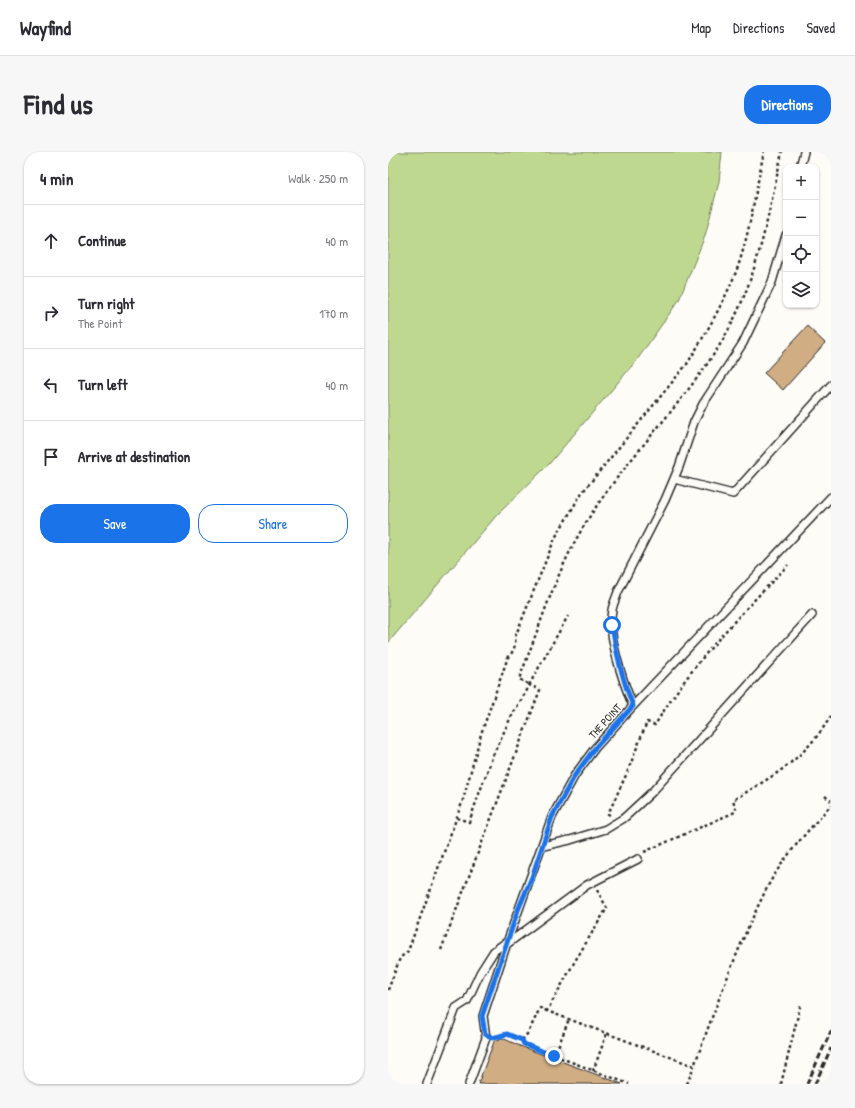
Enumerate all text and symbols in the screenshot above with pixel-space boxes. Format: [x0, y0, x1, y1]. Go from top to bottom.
text: Wayfind [20, 15, 71, 41]
text: Map [691, 18, 711, 37]
text: Directions [733, 18, 784, 37]
text: Saved [806, 18, 835, 37]
text: Find us [24, 85, 93, 123]
button: Directions [744, 85, 831, 124]
map controls [783, 164, 819, 308]
button: + [783, 164, 819, 200]
text: 4 min [40, 167, 73, 190]
text: Walk · 250 m [288, 169, 348, 187]
button: − [783, 200, 819, 236]
icon: ahead [40, 230, 62, 252]
text: Continue [78, 230, 126, 251]
text: 40 m [325, 232, 348, 250]
button: locate [783, 236, 819, 272]
button: layers [783, 272, 819, 308]
text: Turn right [78, 293, 134, 314]
icon: right [40, 302, 62, 324]
text: 170 m [319, 304, 348, 322]
text: The Point [78, 314, 122, 332]
icon: left [40, 374, 62, 396]
text: Turn left [78, 374, 128, 395]
text: 40 m [325, 376, 348, 394]
icon: arrive [40, 446, 62, 468]
text: Arrive at destination [78, 446, 190, 467]
button: Save [40, 504, 190, 543]
button: Share [198, 504, 348, 543]
route start [603, 616, 621, 634]
street label: THE POINT [586, 700, 625, 742]
route end [545, 1047, 563, 1065]

